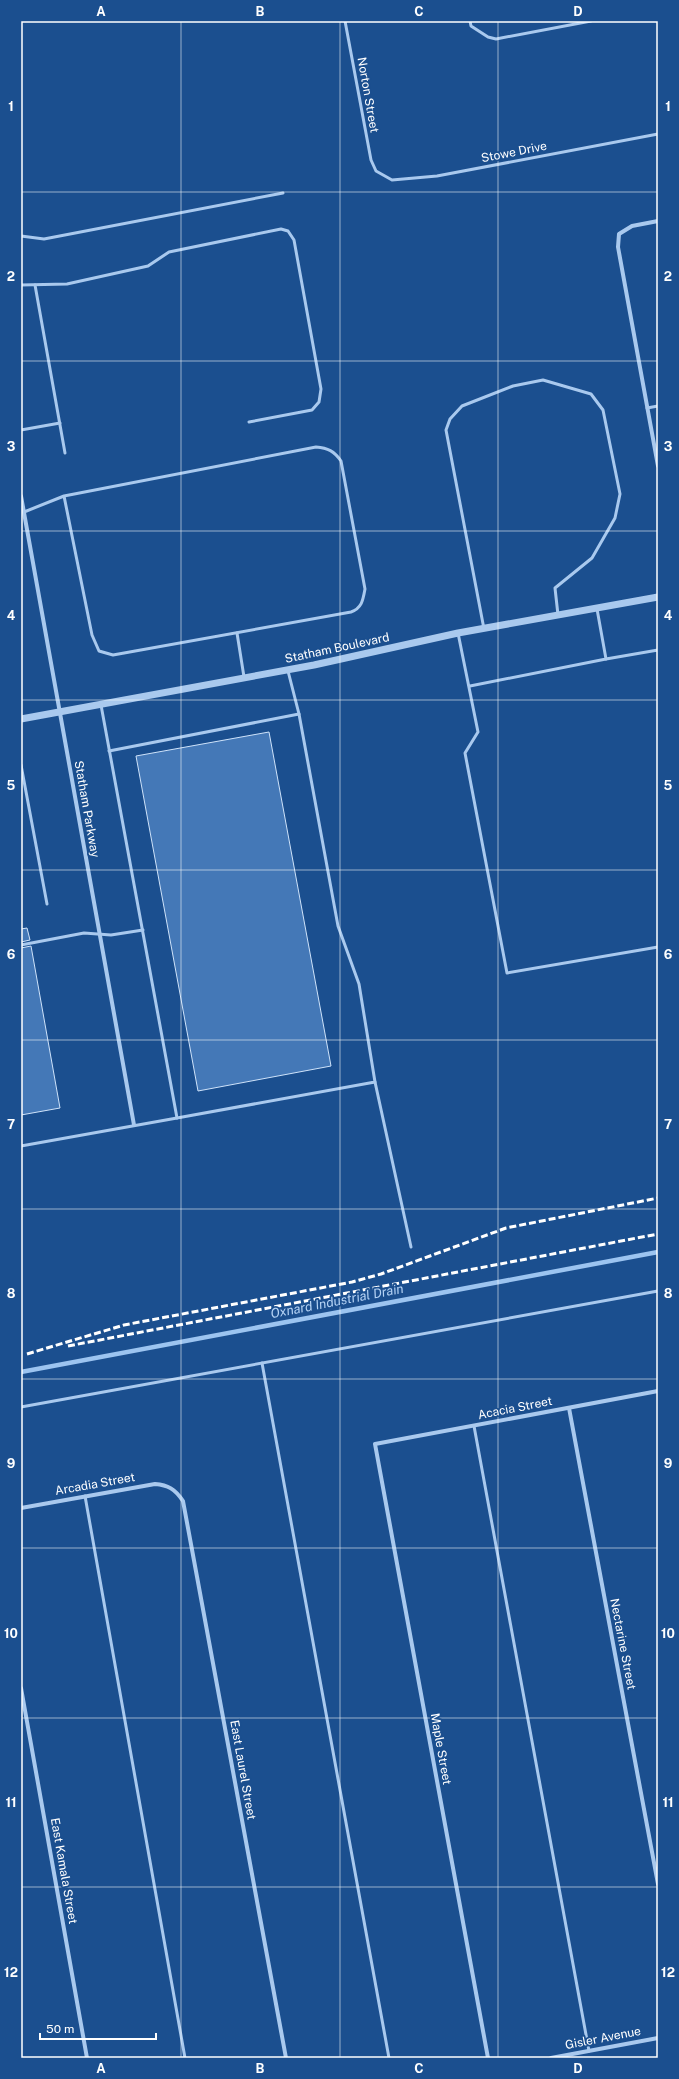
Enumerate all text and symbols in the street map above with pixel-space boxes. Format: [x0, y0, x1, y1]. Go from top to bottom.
text: A [96, 4, 106, 19]
text: B [256, 4, 265, 19]
text: C [414, 4, 424, 19]
text: D [573, 4, 583, 19]
street label: Norton Street [354, 56, 382, 134]
text: 1 [8, 99, 14, 114]
text: 1 [665, 99, 671, 114]
street label: Stowe Drive [480, 139, 548, 165]
text: 2 [7, 269, 15, 284]
text: 2 [664, 269, 672, 284]
text: 3 [7, 439, 16, 454]
text: 3 [664, 439, 673, 454]
text: 4 [7, 608, 16, 623]
text: 4 [664, 608, 673, 623]
street label: Statham Boulevard [283, 630, 391, 666]
street label: Statham Parkway [72, 759, 103, 859]
text: 5 [7, 778, 16, 793]
text: 5 [664, 778, 673, 793]
text: 6 [7, 947, 16, 962]
text: 6 [664, 947, 673, 962]
text: 7 [7, 1117, 15, 1132]
text: 7 [664, 1117, 672, 1132]
water label: Oxnard Industrial Drain [269, 1281, 405, 1321]
text: 8 [7, 1286, 16, 1301]
text: 8 [664, 1286, 673, 1301]
street label: Acacia Street [477, 1394, 554, 1422]
text: 9 [7, 1456, 15, 1471]
text: 9 [664, 1456, 672, 1471]
street label: Arcadia Street [54, 1470, 136, 1498]
street label: Nectarine Street [607, 1597, 639, 1691]
text: 10 [4, 1626, 18, 1641]
text: 10 [661, 1626, 675, 1641]
street label: Maple Street [428, 1712, 454, 1786]
street label: East Laurel Street [227, 1719, 259, 1821]
text: 11 [5, 1795, 17, 1810]
text: 11 [662, 1795, 674, 1810]
street label: East Kamala Street [48, 1817, 80, 1925]
text: 12 [4, 1965, 18, 1980]
text: 12 [661, 1965, 675, 1980]
scale bar [40, 2015, 156, 2041]
text: 50 m [46, 2022, 74, 2036]
street label: Gisler Avenue [564, 2024, 642, 2052]
text: A [96, 2061, 106, 2076]
text: B [256, 2061, 265, 2076]
text: C [414, 2061, 424, 2076]
text: D [573, 2061, 583, 2076]

